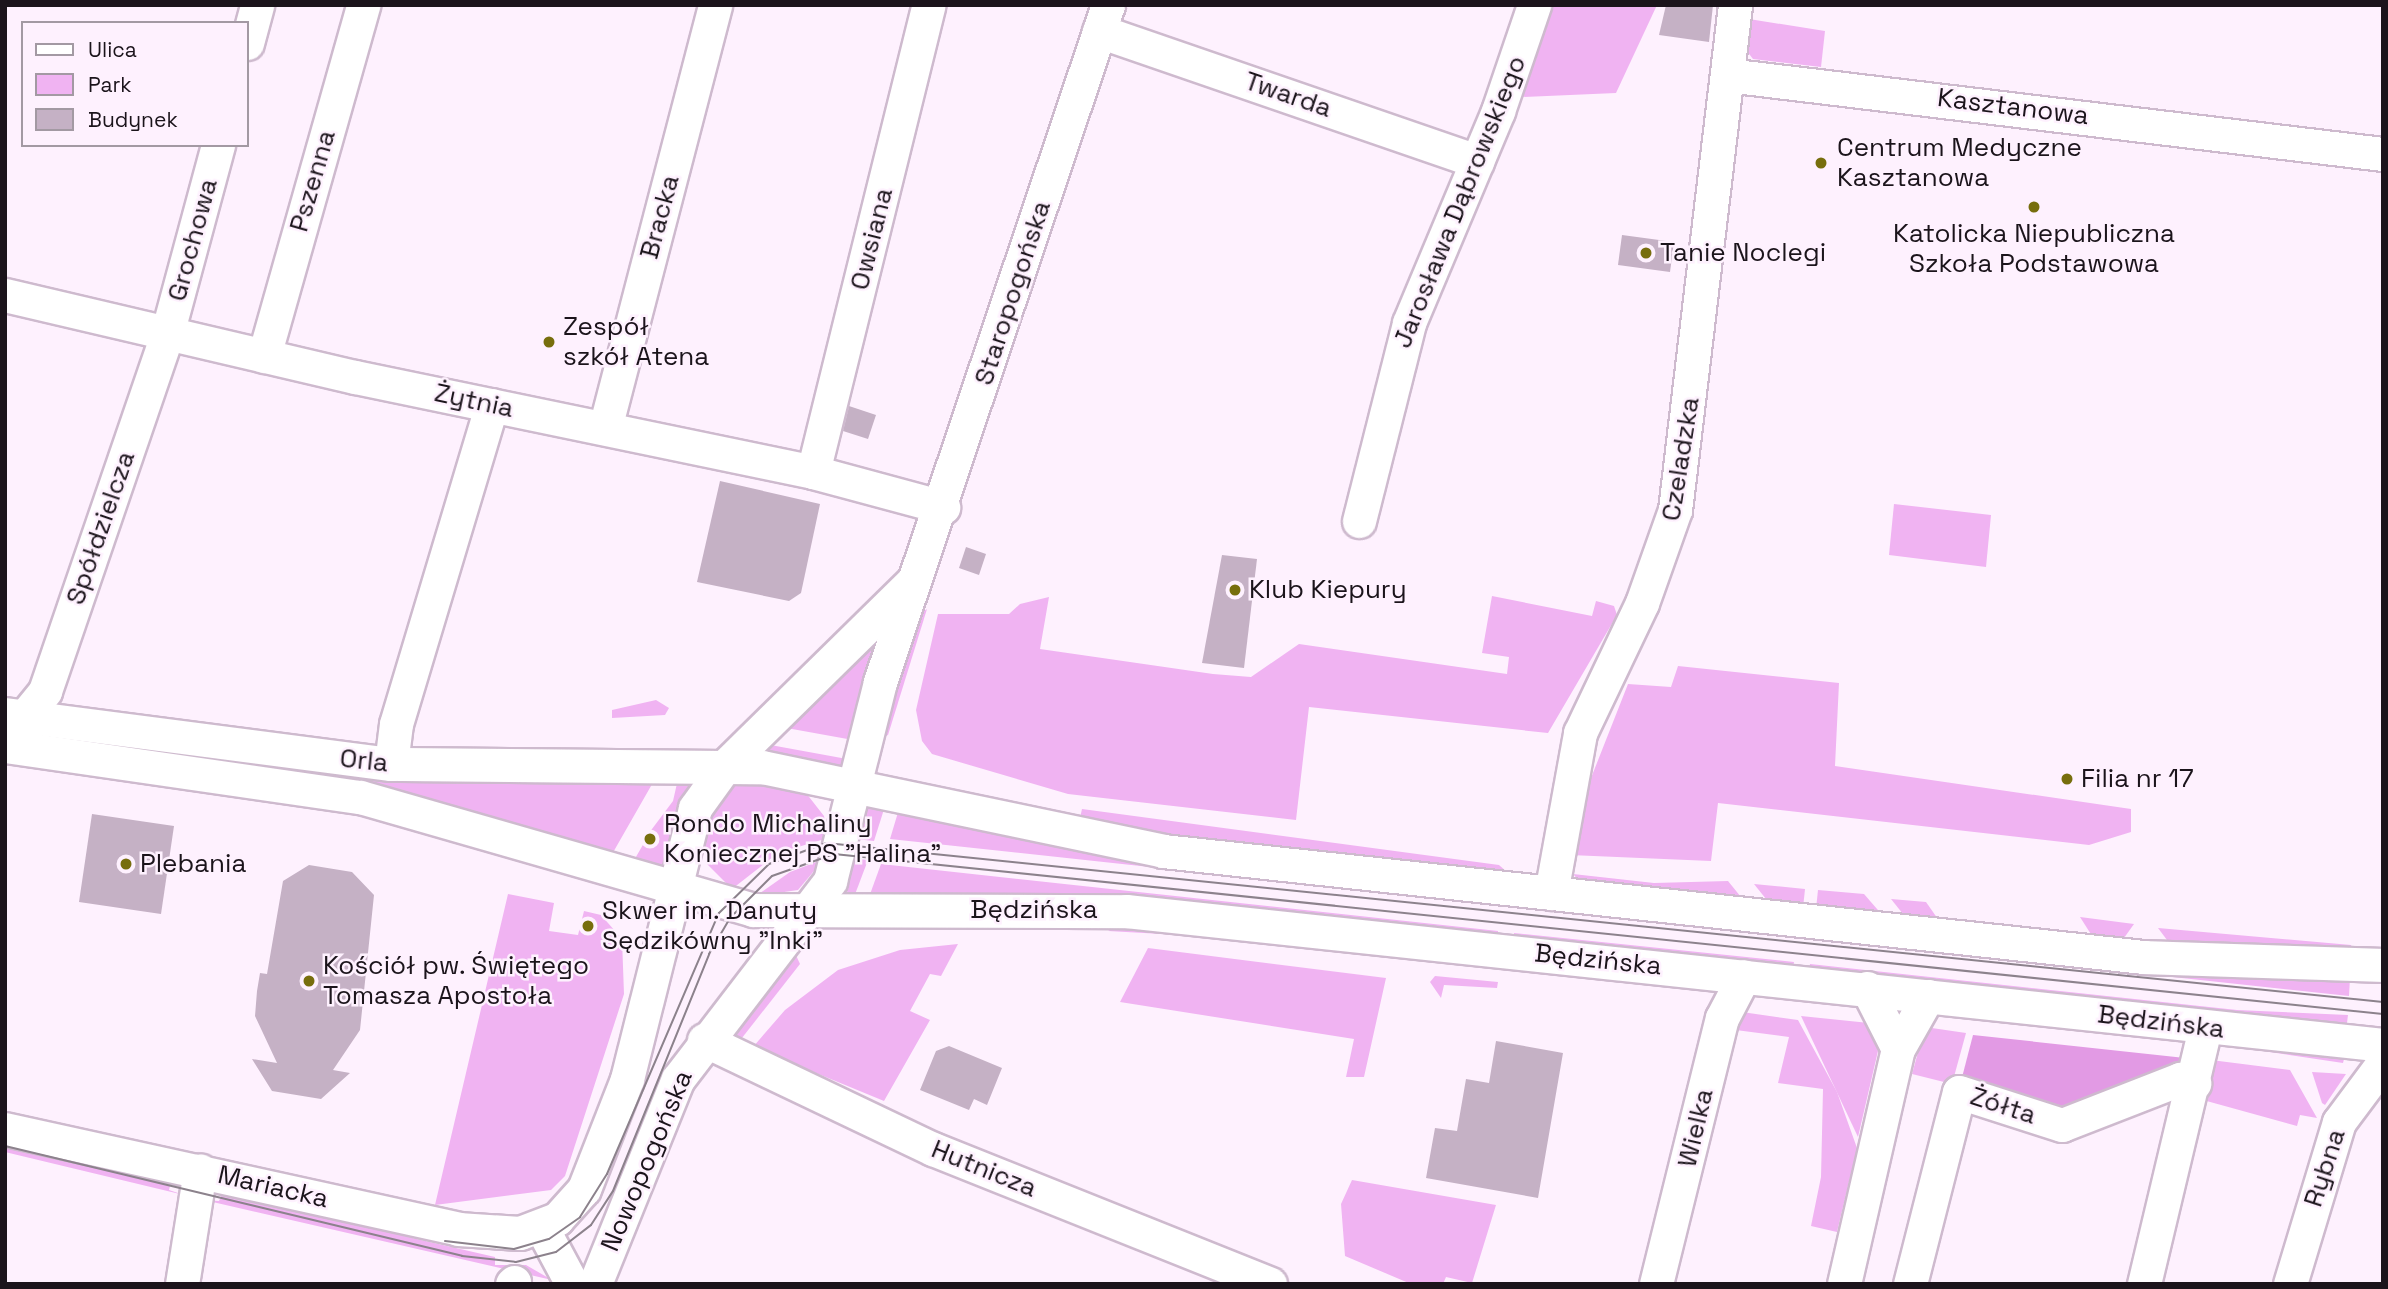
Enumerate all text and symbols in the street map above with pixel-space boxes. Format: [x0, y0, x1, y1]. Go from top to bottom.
legend [21, 21, 248, 147]
text: Ulica [88, 36, 137, 63]
street label: Jarosława Dąbrowskiego [1387, 51, 1533, 353]
street label: Twarda [1240, 66, 1336, 124]
text: Park [88, 71, 132, 98]
street label: Kasztanowa [1936, 82, 2090, 132]
text: Budynek [88, 106, 178, 133]
street label: Pszenna [284, 127, 342, 235]
place label: Centrum Medyczne Kasztanowa [1837, 132, 2082, 194]
marker: Centrum Medyczne Kasztanowa [1811, 153, 1831, 173]
street label: Bracka [634, 172, 686, 262]
street label: Grochowa [162, 175, 224, 305]
street label: Owsiana [844, 185, 900, 293]
street label: Staropogońska [968, 197, 1058, 389]
marker: Katolicka Niepubliczna Szkoła Podstawowa [2026, 199, 2042, 215]
place label: Katolicka Niepubliczna Szkoła Podstawowa [1893, 218, 2175, 280]
place label: Tanie Noclegi [1660, 237, 1826, 269]
marker: Tanie Noclegi [1638, 245, 1654, 261]
place label: Zespół szkół Atena [563, 311, 710, 372]
marker: Zespół szkół Atena [541, 334, 557, 350]
street label: Żytnia [432, 377, 516, 425]
street label: Czeladzka [1656, 395, 1706, 523]
street label: Spółdzielcza [60, 447, 142, 609]
place label: Klub Kiepury [1249, 574, 1407, 606]
marker: Klub Kiepury [1227, 582, 1243, 598]
street label: Orla [338, 743, 390, 779]
place label: Filia nr 17 [2081, 763, 2194, 795]
marker: Filia nr 17 [2059, 771, 2075, 787]
place label: Rondo Michaliny Koniecznej PS "Halina" [664, 808, 941, 870]
marker: Rondo Michaliny Koniecznej PS "Halina" [642, 831, 658, 847]
place label: Plebania [140, 848, 246, 880]
marker: Plebania [118, 856, 134, 872]
street label: Będzińska [970, 894, 1098, 926]
place label: Skwer im. Danuty Sędzikówny "Inki" [602, 895, 823, 956]
marker: Skwer im. Danuty Sędzikówny "Inki" [580, 918, 596, 934]
street label: Będzińska [1533, 938, 1663, 982]
place label: Kościół pw. Świętego Tomasza Apostoła [323, 950, 590, 1012]
marker: Kościół pw. Świętego Tomasza Apostoła [301, 973, 317, 989]
street label: Będzińska [2096, 999, 2226, 1045]
street label: Nowopogońska [595, 1066, 699, 1256]
street label: Żółta [1966, 1081, 2040, 1131]
street label: Wielka [1672, 1086, 1720, 1170]
street label: Rybna [2298, 1125, 2352, 1211]
street label: Hutnicza [927, 1134, 1041, 1204]
street label: Mariacka [215, 1159, 331, 1215]

